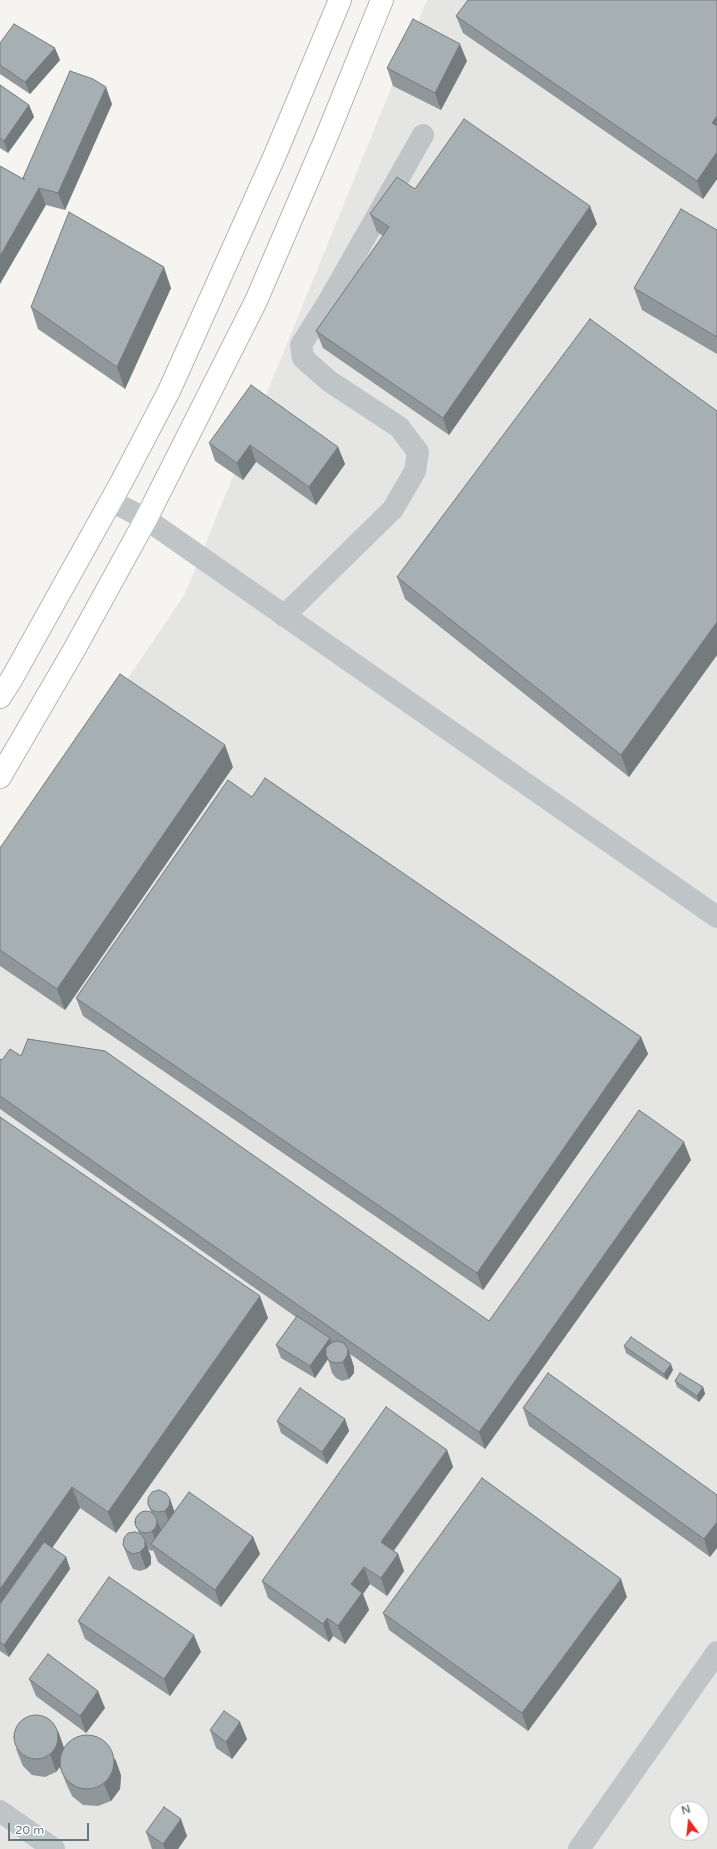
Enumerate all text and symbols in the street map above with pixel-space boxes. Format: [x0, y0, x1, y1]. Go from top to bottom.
north arrow [669, 1801, 709, 1841]
text: N [680, 1802, 692, 1817]
scale bar [10, 1815, 91, 1841]
text: 20 m [15, 1823, 44, 1837]

